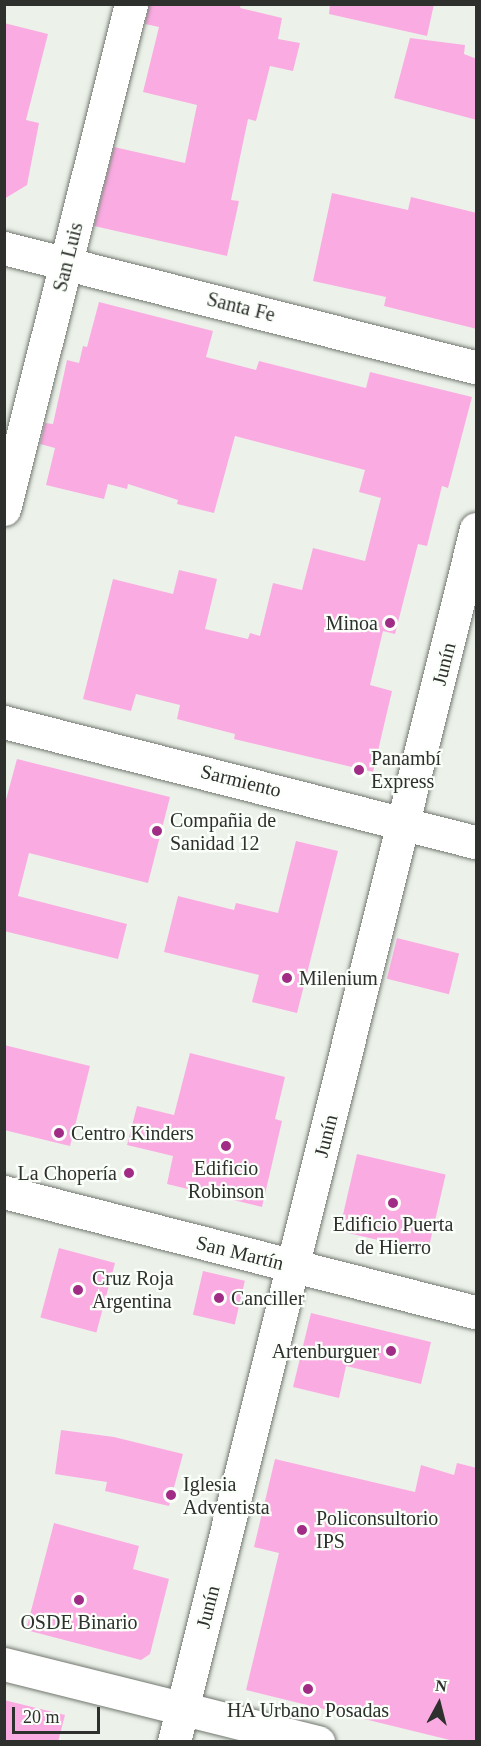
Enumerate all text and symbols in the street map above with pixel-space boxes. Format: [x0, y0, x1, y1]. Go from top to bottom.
street label: San Luis [48, 220, 88, 294]
street label: Santa Fe [204, 287, 278, 327]
place label: Minoa [326, 611, 378, 635]
marker: Minoa [383, 616, 397, 630]
street label: Junín [427, 640, 461, 688]
place label: Panambí Express [371, 746, 441, 793]
street label: Sarmiento [198, 759, 284, 803]
marker: Panambí Express [352, 763, 366, 777]
place label: Compañia de Sanidad 12 [170, 808, 276, 855]
marker: Compañia de Sanidad 12 [148, 822, 166, 840]
place label: Milenium [299, 966, 378, 990]
marker: Milenium [280, 971, 294, 985]
street label: Junín [309, 1112, 343, 1160]
place label: Centro Kinders [71, 1121, 194, 1145]
marker: Centro Kinders [52, 1126, 66, 1140]
marker: Edificio Robinson [219, 1139, 233, 1153]
place label: Edificio Robinson [188, 1156, 264, 1203]
place label: La Chopería [18, 1161, 117, 1185]
marker: La Chopería [122, 1166, 136, 1180]
marker: Edificio Puerta de Hierro [386, 1196, 400, 1210]
place label: Edificio Puerta de Hierro [333, 1212, 453, 1259]
street label: San Martín [194, 1231, 286, 1275]
place label: Cruz Roja Argentina [92, 1266, 174, 1313]
marker: Cruz Roja Argentina [69, 1281, 87, 1299]
place label: Canciller [231, 1286, 304, 1310]
marker: Canciller [212, 1291, 226, 1305]
place label: Artenburguer [272, 1339, 379, 1363]
marker: Artenburguer [384, 1344, 398, 1358]
place label: Iglesia Adventista [183, 1472, 270, 1519]
marker: Iglesia Adventista [164, 1488, 178, 1502]
place label: Policonsultorio IPS [316, 1506, 438, 1553]
marker: Policonsultorio IPS [293, 1521, 311, 1539]
street label: Junín [191, 1583, 225, 1631]
marker: OSDE Binario [72, 1593, 86, 1607]
place label: OSDE Binario [20, 1610, 138, 1634]
north arrow [409, 1674, 469, 1734]
text: N [434, 1676, 448, 1695]
marker: HA Urbano Posadas [301, 1682, 315, 1696]
scale bar [15, 1695, 104, 1733]
place label: HA Urbano Posadas [226, 1698, 390, 1722]
text: 20 m [23, 1707, 60, 1727]

